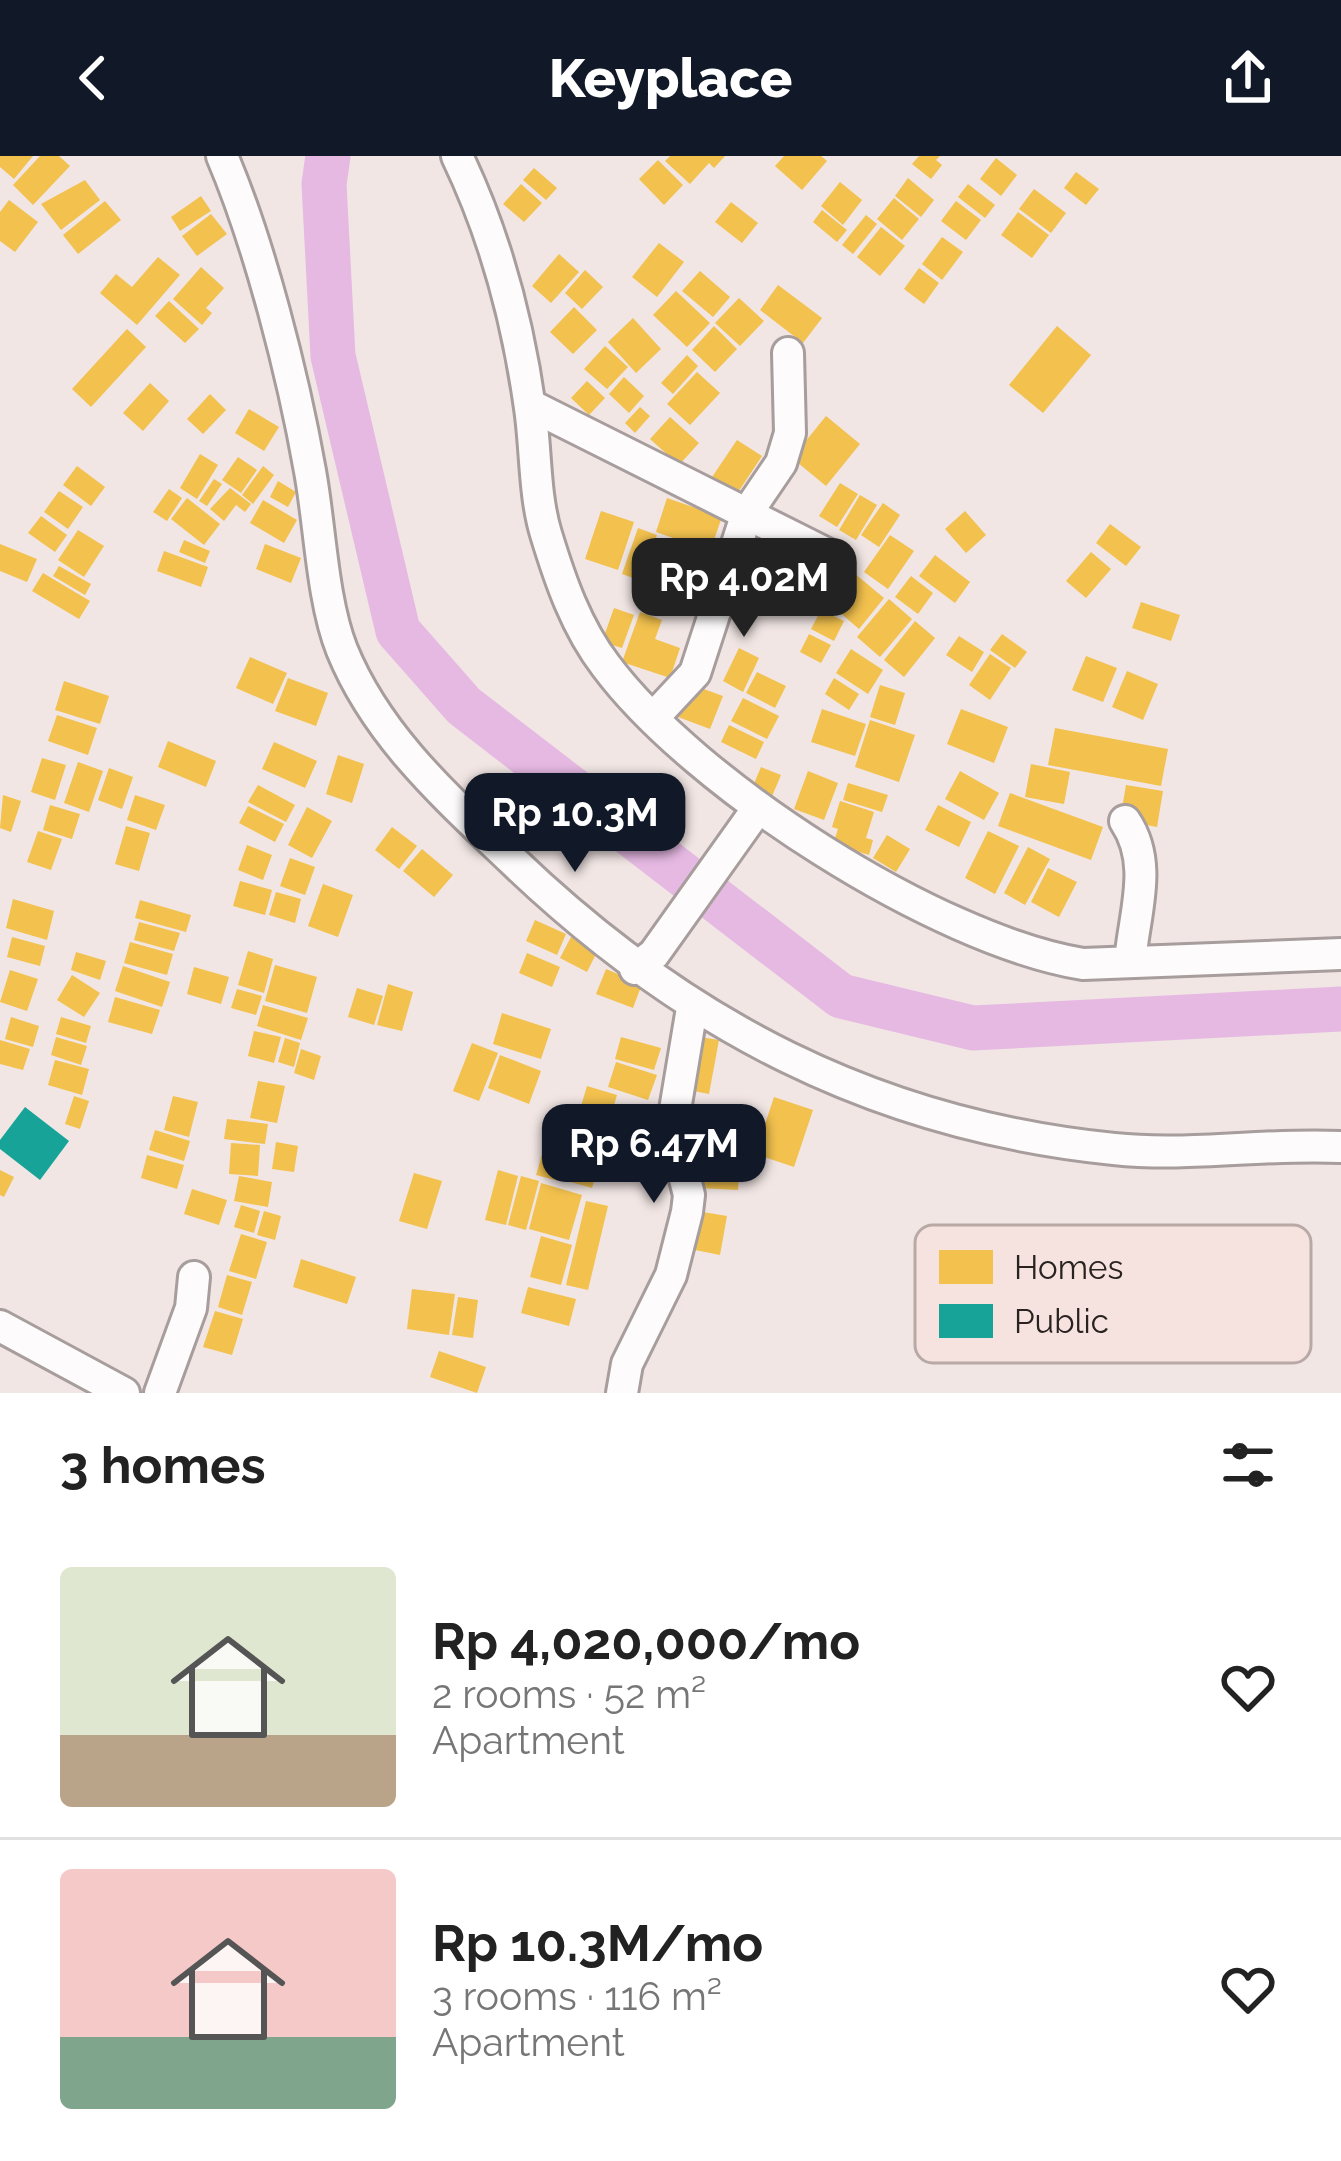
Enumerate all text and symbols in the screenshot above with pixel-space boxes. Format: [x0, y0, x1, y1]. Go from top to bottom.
icon: back [60, 45, 126, 111]
icon: share [1215, 45, 1281, 111]
text: Keyplace [549, 46, 792, 110]
pin: Rp 4.02M [620, 538, 868, 640]
text: Rp 4.02M [659, 554, 829, 600]
pin: Rp 10.3M [451, 773, 699, 875]
text: Rp 10.3M [491, 789, 659, 835]
pin: Rp 6.47M [530, 1104, 778, 1206]
text: Rp 6.47M [569, 1120, 739, 1166]
legend [915, 1225, 1311, 1363]
text: Homes [1014, 1248, 1123, 1287]
text: Public [1014, 1302, 1109, 1341]
icon: filters [1215, 1432, 1281, 1498]
text: 3 homes [60, 1435, 266, 1495]
text: Rp 4,020,000/mo [432, 1611, 860, 1671]
icon: home [156, 1615, 300, 1759]
icon: heart [1215, 1654, 1281, 1720]
text: 2 rooms · 52 m² [432, 1671, 706, 1717]
text: Apartment [432, 1717, 625, 1763]
text: Rp 10.3M/mo [432, 1913, 763, 1973]
icon: home [156, 1917, 300, 2061]
icon: heart [1215, 1956, 1281, 2022]
text: 3 rooms · 116 m² [432, 1973, 722, 2019]
text: Apartment [432, 2019, 625, 2065]

